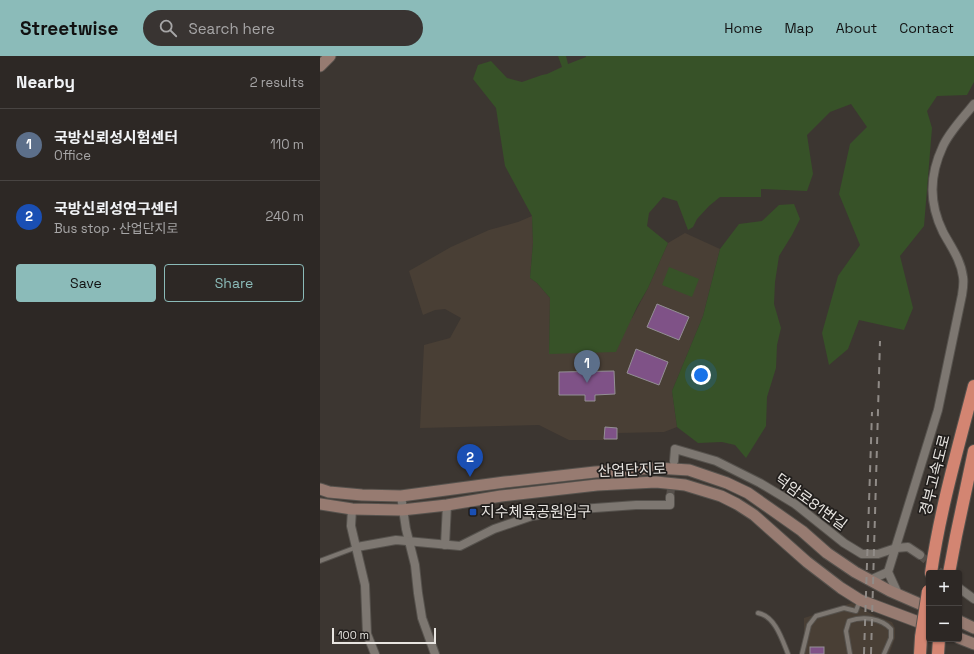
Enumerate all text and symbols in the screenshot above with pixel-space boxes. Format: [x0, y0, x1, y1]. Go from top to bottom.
search box [143, 10, 423, 46]
text: Streetwise [20, 16, 119, 41]
icon: search [157, 17, 179, 39]
text: Search here [189, 19, 275, 38]
text: Home [724, 19, 762, 37]
text: Map [784, 19, 814, 37]
text: About [836, 19, 877, 37]
text: Contact [899, 19, 954, 37]
text: Nearby [16, 71, 75, 93]
text: 2 results [250, 74, 304, 91]
text: 국방신뢰성시험센터 [54, 128, 178, 147]
text: 1 [26, 136, 32, 153]
text: 110 m [270, 136, 304, 153]
text: Office [54, 147, 91, 164]
text: 국방신뢰성연구센터 [54, 199, 178, 218]
text: 2 [25, 208, 33, 225]
text: 240 m [266, 208, 304, 225]
text: Bus stop · 산업단지로 [54, 220, 179, 237]
button: Save [16, 264, 156, 302]
button: Share [164, 264, 304, 302]
pin: 1 [574, 350, 600, 383]
your location [691, 365, 711, 385]
street label: 경부고속도로 [915, 432, 954, 517]
pin: 2 [457, 444, 483, 477]
street label: 산업단지로 [597, 459, 667, 480]
street label: 덕암로81번길 [771, 469, 851, 534]
place label: 지수체육공원입구 [481, 502, 591, 521]
marker: 지수체육공원입구 [468, 507, 478, 517]
map controls [926, 570, 962, 642]
button: + [926, 570, 962, 606]
button: − [926, 606, 962, 642]
scale bar [332, 626, 436, 645]
text: 100 m [338, 628, 369, 642]

